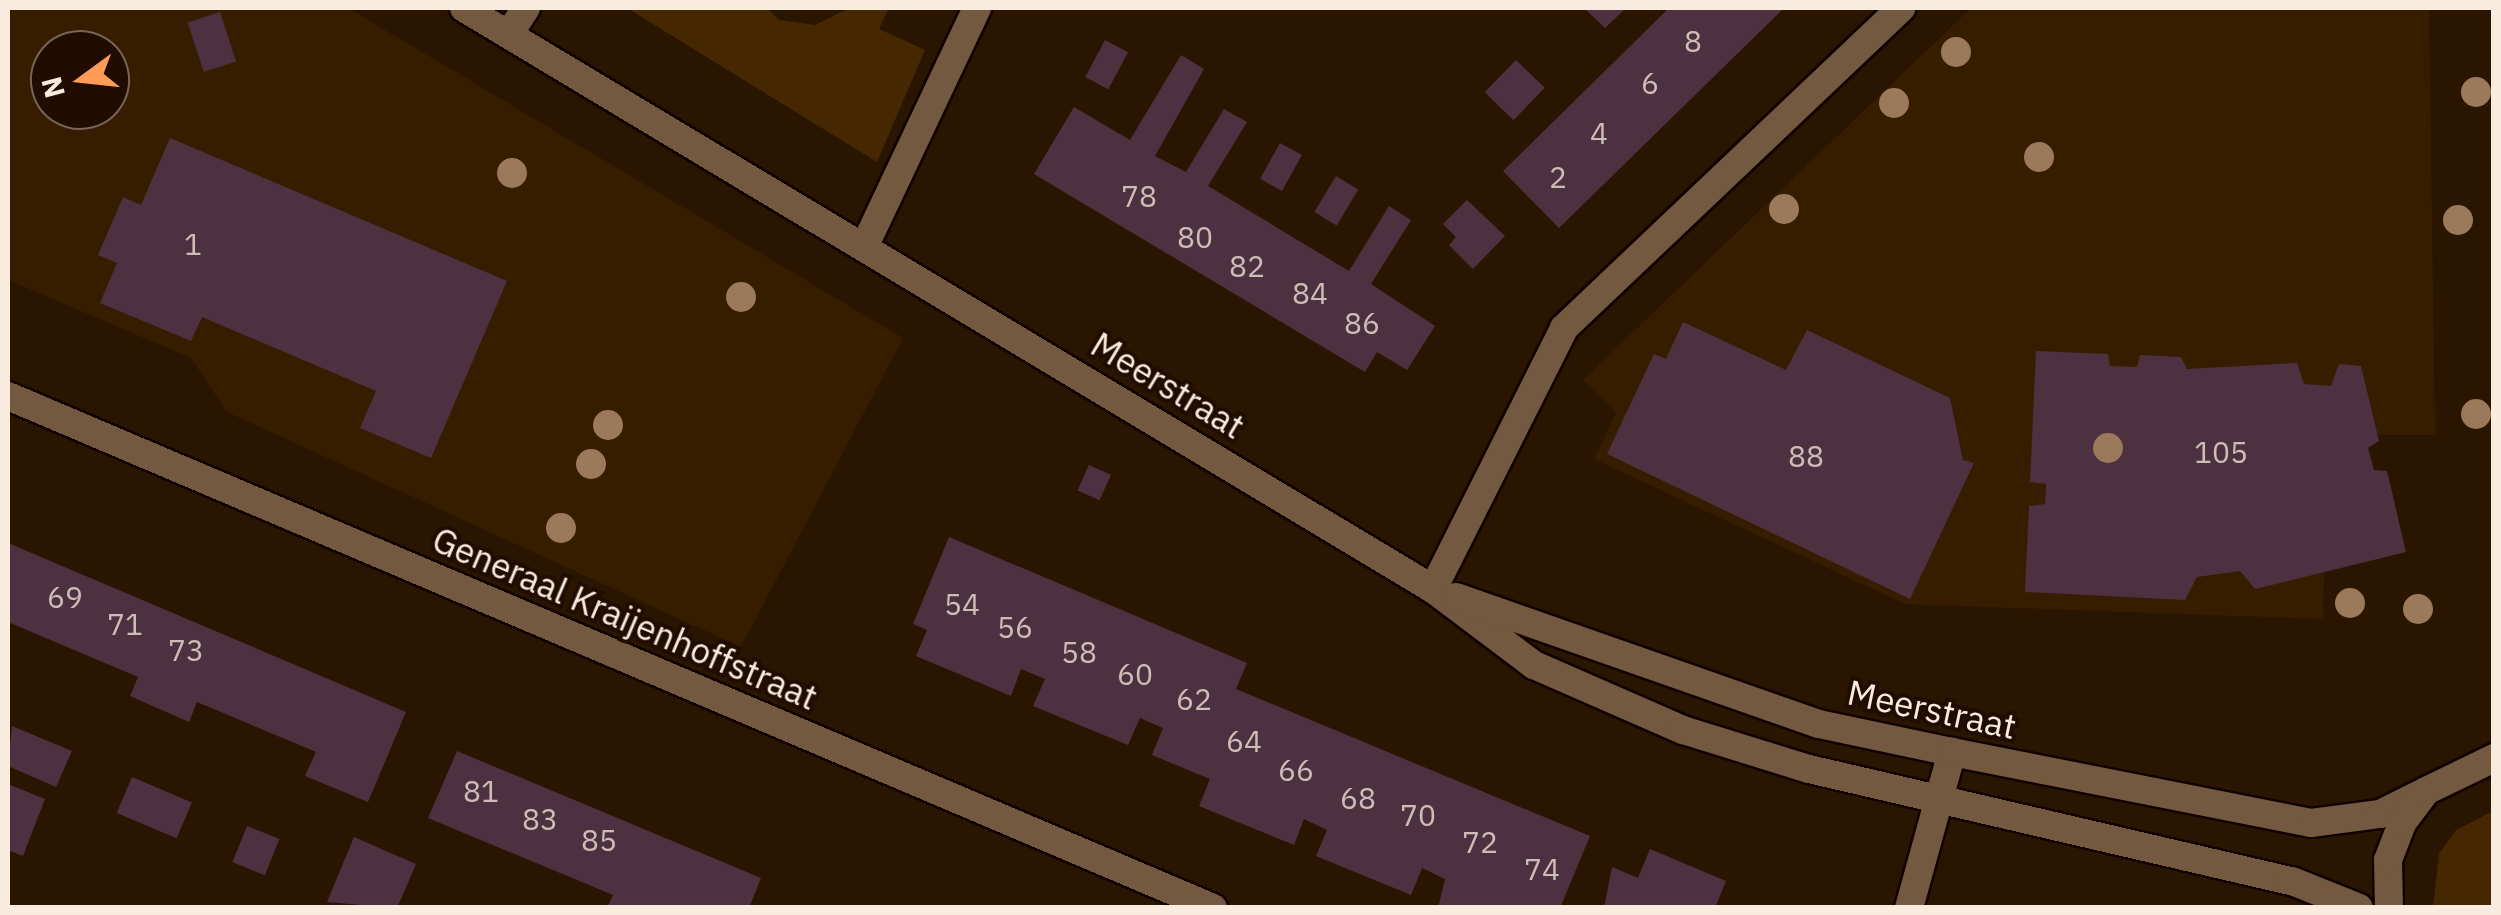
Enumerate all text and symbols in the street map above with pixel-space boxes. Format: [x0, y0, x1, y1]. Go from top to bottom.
house number: 8 [1684, 23, 1702, 59]
north arrow [30, 30, 130, 130]
house number: 6 [1641, 65, 1659, 101]
text: N [32, 73, 73, 102]
house number: 4 [1590, 115, 1608, 151]
house number: 2 [1549, 159, 1567, 195]
house number: 78 [1121, 178, 1157, 214]
house number: 80 [1177, 219, 1213, 255]
house number: 1 [184, 226, 202, 262]
house number: 82 [1229, 248, 1265, 284]
house number: 84 [1292, 275, 1328, 311]
house number: 86 [1344, 305, 1380, 341]
street label: Meerstraat [1084, 323, 1252, 447]
house number: 105 [2194, 434, 2248, 470]
house number: 88 [1788, 438, 1824, 474]
street label: Generaal Kraijenhoffstraat [426, 518, 824, 718]
house number: 69 [47, 579, 83, 615]
house number: 54 [944, 586, 980, 622]
house number: 71 [107, 606, 143, 642]
house number: 56 [997, 609, 1033, 645]
house number: 73 [168, 632, 204, 668]
house number: 58 [1061, 634, 1097, 670]
house number: 60 [1117, 656, 1153, 692]
street label: Meerstraat [1844, 671, 2020, 747]
house number: 62 [1176, 681, 1212, 717]
house number: 64 [1226, 723, 1262, 759]
house number: 66 [1278, 752, 1314, 788]
house number: 81 [463, 773, 499, 809]
house number: 68 [1340, 780, 1376, 816]
house number: 70 [1400, 797, 1436, 833]
house number: 83 [522, 801, 558, 837]
house number: 85 [581, 822, 617, 858]
house number: 72 [1462, 824, 1498, 860]
house number: 74 [1524, 851, 1560, 887]

